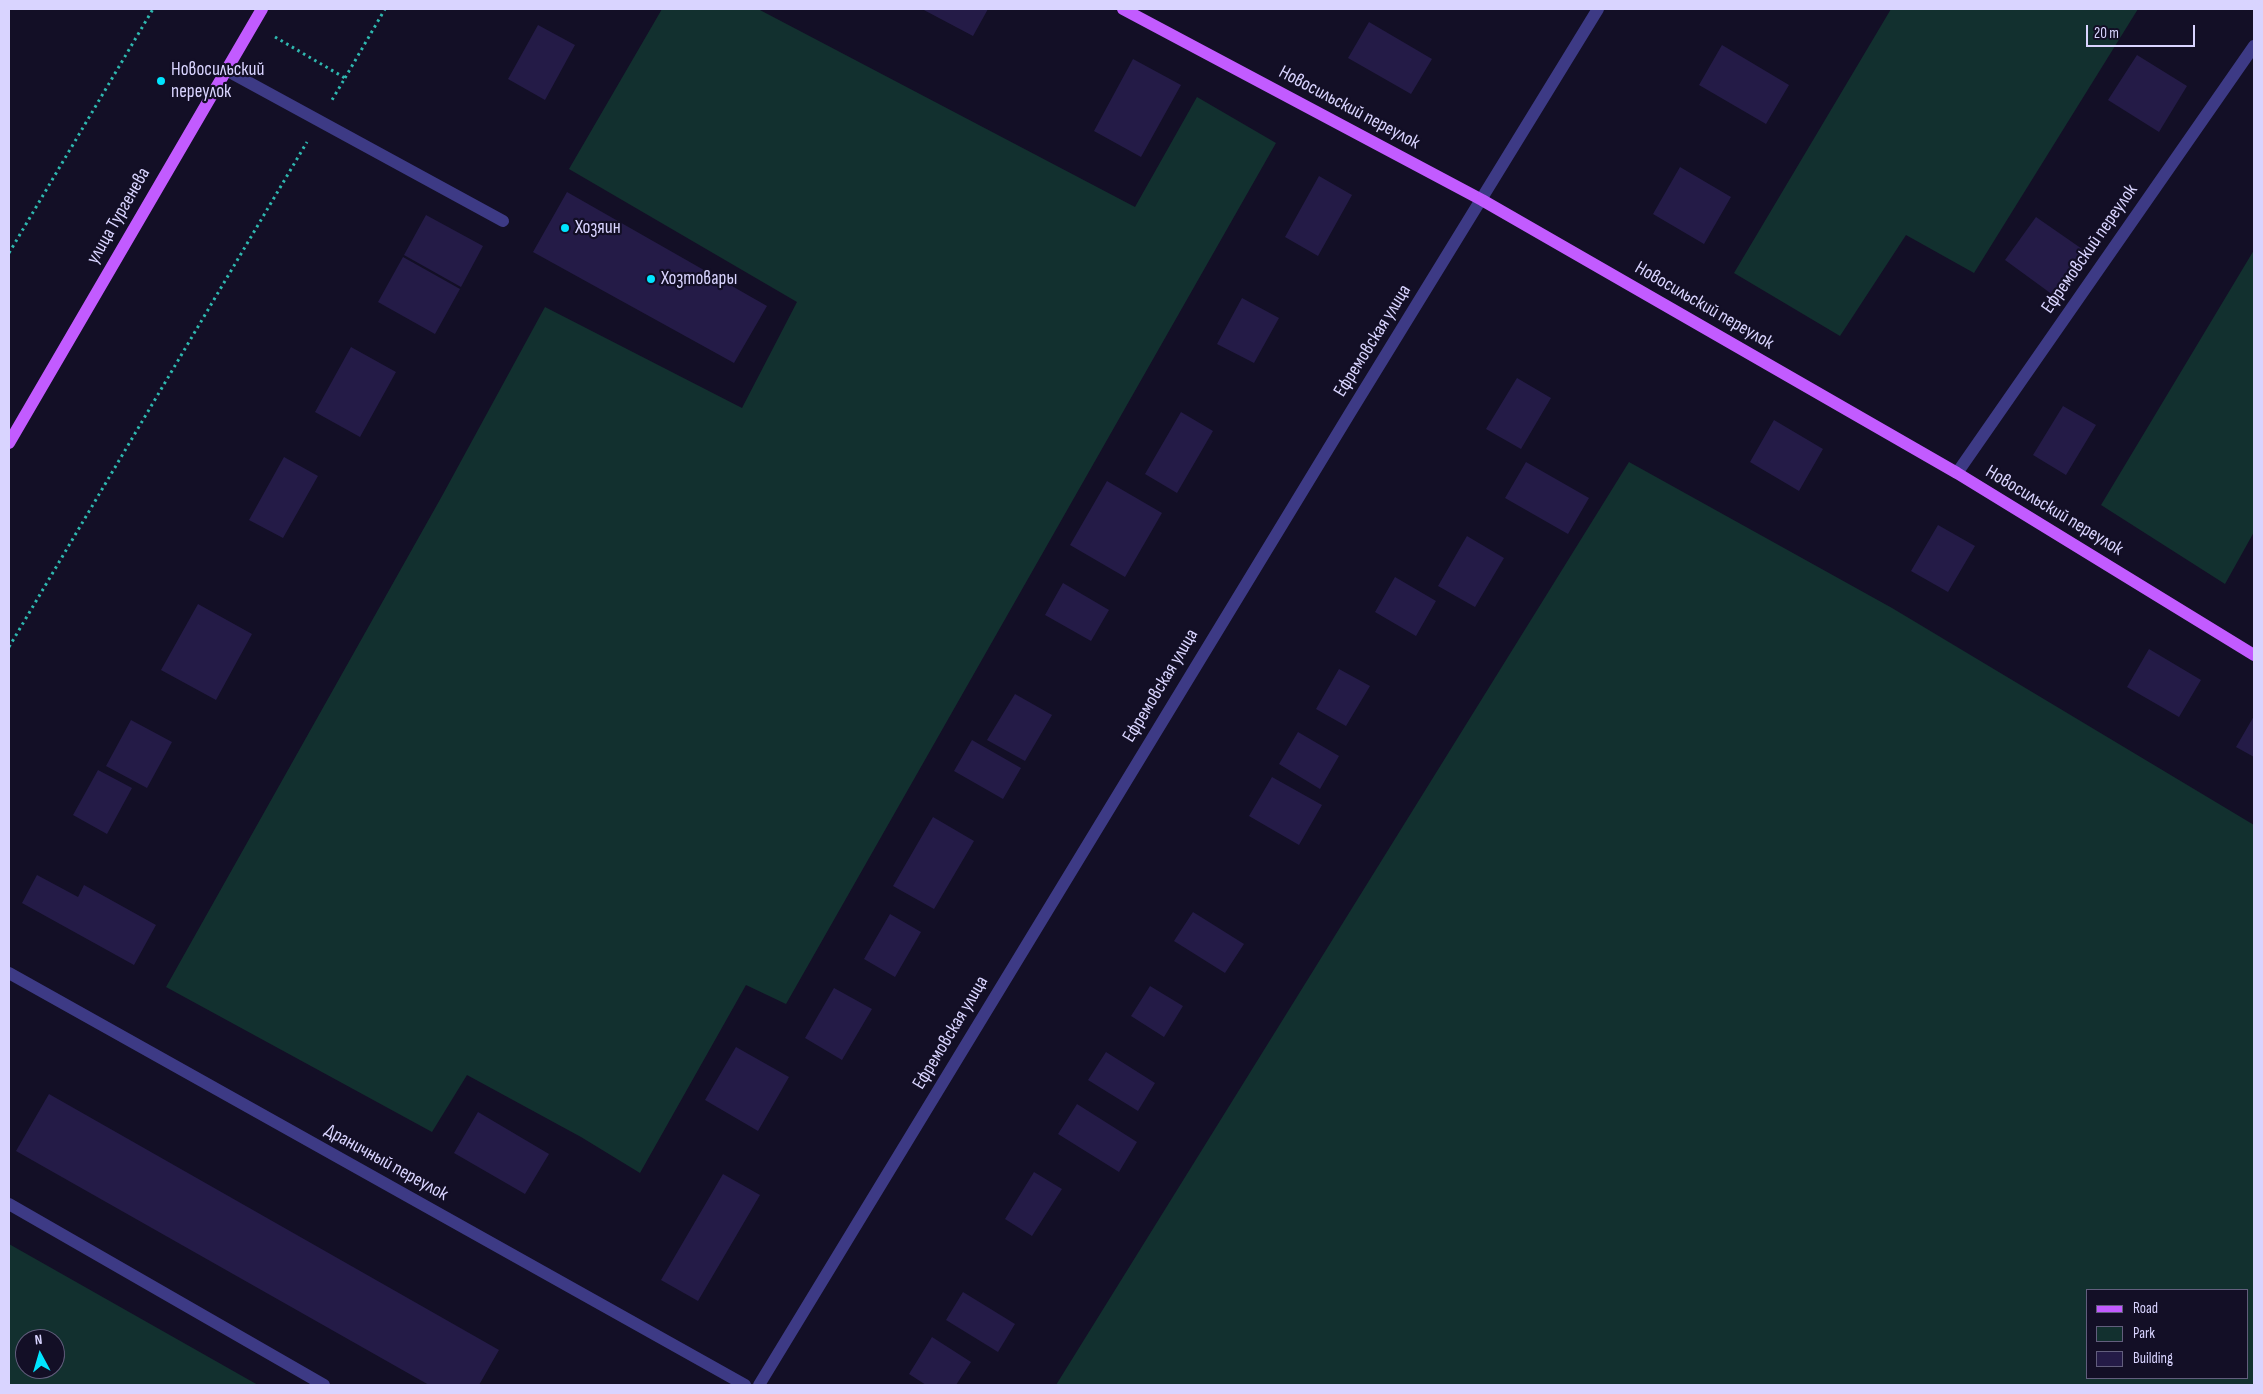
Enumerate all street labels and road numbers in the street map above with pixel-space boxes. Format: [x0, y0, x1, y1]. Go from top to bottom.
street label: Новосильский переулок [1275, 61, 1423, 155]
street label: улица Тургенева [82, 164, 156, 268]
street label: Ефремовский переулок [2037, 180, 2143, 318]
street label: Новосильский переулок [1630, 257, 1778, 355]
street label: Ефремовская улица [1329, 281, 1417, 401]
street label: Новосильский переулок [1981, 461, 2127, 561]
street label: Ефремовская улица [1118, 625, 1204, 747]
street label: Ефремовская улица [908, 972, 994, 1094]
street label: Драничный переулок [320, 1120, 452, 1206]

